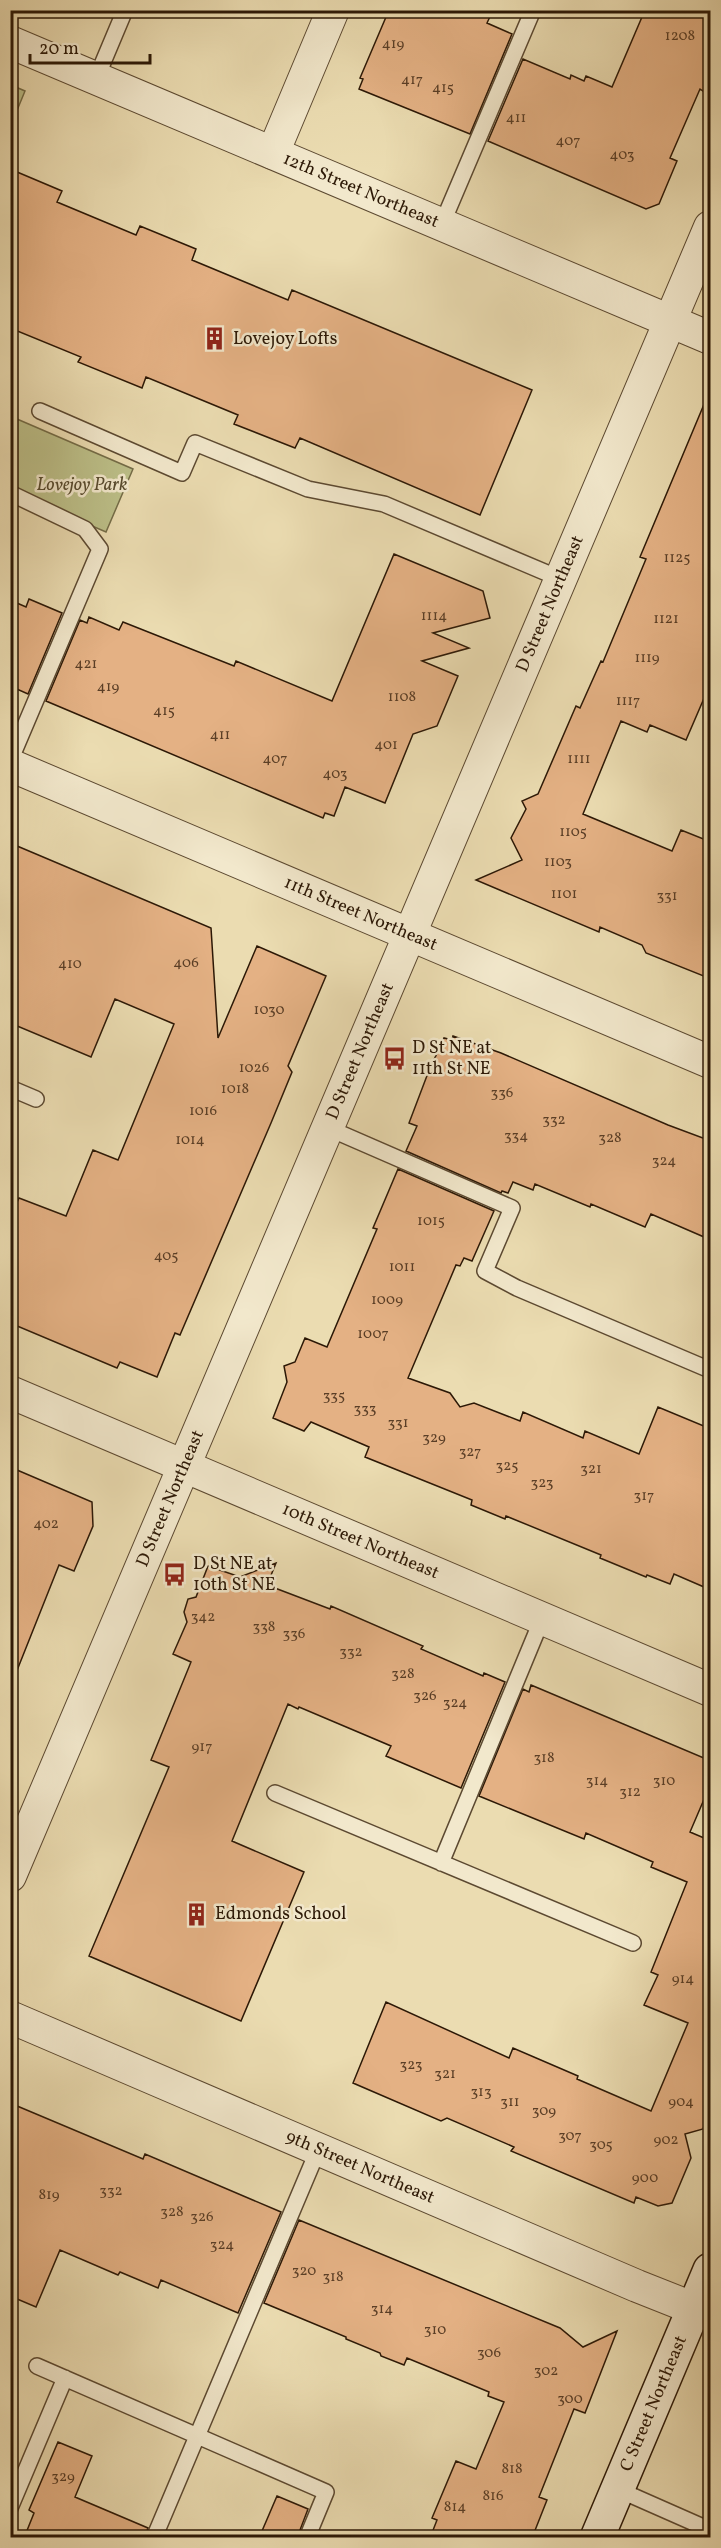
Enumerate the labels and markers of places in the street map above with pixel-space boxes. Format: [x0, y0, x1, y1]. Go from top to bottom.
building icon: Lovejoy Lofts [202, 326, 228, 352]
place label: Lovejoy Lofts [233, 327, 337, 352]
place label: D St NE at 11th St NE [412, 1036, 491, 1082]
bus stop icon: D St NE at 11th St NE [381, 1045, 407, 1071]
place label: D St NE at 10th St NE [193, 1552, 276, 1598]
bus stop icon: D St NE at 10th St NE [162, 1561, 188, 1587]
building icon: Edmonds School [184, 1901, 210, 1927]
place label: Edmonds School [215, 1902, 346, 1927]

